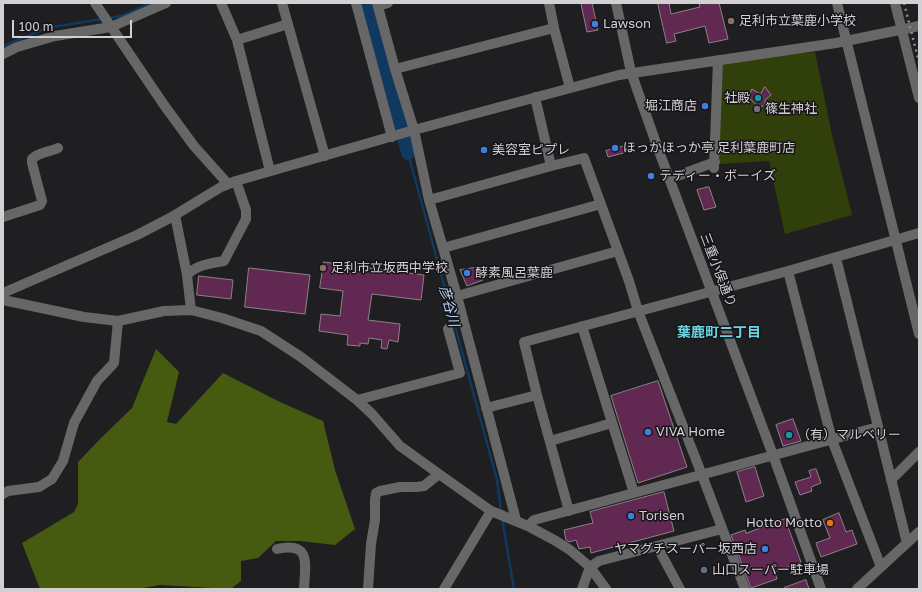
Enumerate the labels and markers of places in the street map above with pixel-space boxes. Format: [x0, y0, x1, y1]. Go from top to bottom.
place label: 足利市立葉鹿小学校 [739, 13, 856, 29]
place label: Lawson [603, 16, 651, 32]
marker: 足利市立葉鹿小学校 [726, 16, 736, 26]
marker: Lawson [590, 19, 600, 29]
place label: 社殿 [724, 90, 750, 106]
marker: 社殿 [753, 93, 763, 103]
place label: 堀江商店 [645, 98, 697, 114]
marker: 堀江商店 [700, 101, 710, 111]
place label: 篠生神社 [765, 101, 817, 117]
marker: 篠生神社 [752, 104, 762, 114]
place label: ほっかほっか亭 足利葉鹿町店 [623, 140, 795, 156]
place label: 美容室ピプレ [492, 142, 570, 158]
marker: ほっかほっか亭 足利葉鹿町店 [610, 143, 620, 153]
marker: 美容室ピプレ [479, 145, 489, 155]
place label: テディー・ボーイズ [659, 168, 776, 184]
marker: テディー・ボーイズ [646, 171, 656, 181]
place label: 足利市立坂西中学校 [331, 260, 448, 276]
marker: 足利市立坂西中学校 [318, 263, 328, 273]
place label: 酵素風呂葉鹿 [475, 265, 553, 281]
marker: 酵素風呂葉鹿 [462, 268, 472, 278]
place label: VIVA Home [656, 424, 725, 440]
marker: VIVA Home [643, 427, 653, 437]
place label: （有）マルベリー [797, 427, 901, 443]
marker: （有）マルベリー [784, 430, 794, 440]
place label: Torisen [639, 508, 685, 524]
marker: Torisen [626, 511, 636, 521]
place label: Hotto Motto [746, 515, 822, 531]
marker: Hotto Motto [825, 518, 835, 528]
place label: ヤマグチスーパー坂西店 [614, 541, 757, 557]
marker: ヤマグチスーパー坂西店 [760, 544, 770, 554]
place label: 山口スーパー駐車場 [712, 562, 829, 578]
marker: 山口スーパー駐車場 [699, 565, 709, 575]

